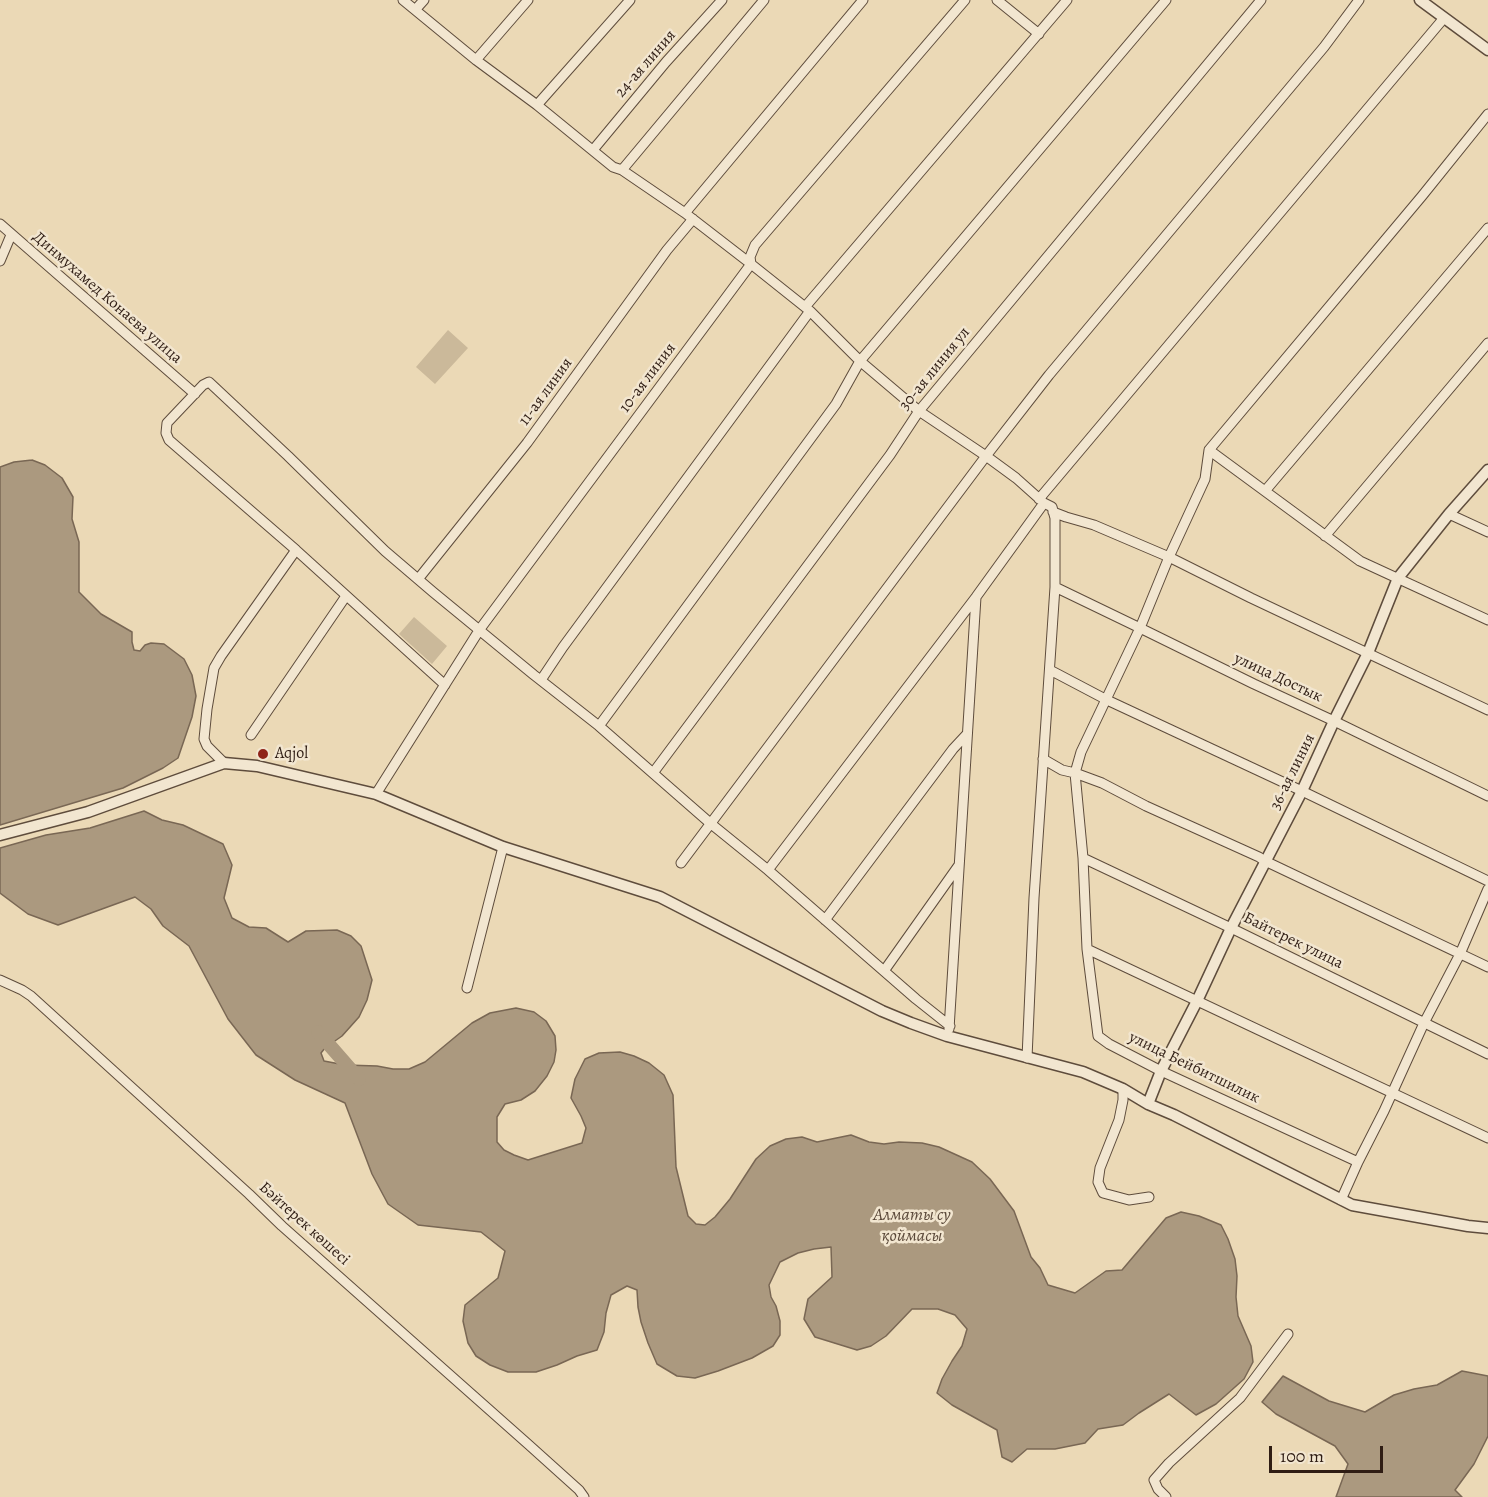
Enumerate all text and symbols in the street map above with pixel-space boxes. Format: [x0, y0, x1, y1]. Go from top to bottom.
street label: 24-ая линия [612, 26, 680, 102]
street label: Динмухамед Конаева улица [28, 228, 186, 368]
street label: 30-ая линия ул [896, 323, 974, 415]
street label: 10-ая линия [616, 339, 680, 417]
street label: 11-ая линия [515, 354, 577, 430]
street label: улица Достык [1231, 649, 1325, 707]
street label: 36-ая линия [1266, 731, 1320, 813]
place label: Aqjol [275, 744, 308, 764]
marker: Aqjol [256, 747, 270, 761]
street label: Байтерек улица [1240, 909, 1346, 973]
street label: улица Бейбитшилик [1125, 1028, 1263, 1108]
street label: Бәйтерек көшесі [255, 1178, 353, 1270]
water label: Алматы су қоймасы [873, 1205, 951, 1248]
scale bar [1272, 1434, 1386, 1472]
text: 100 m [1280, 1444, 1324, 1468]

